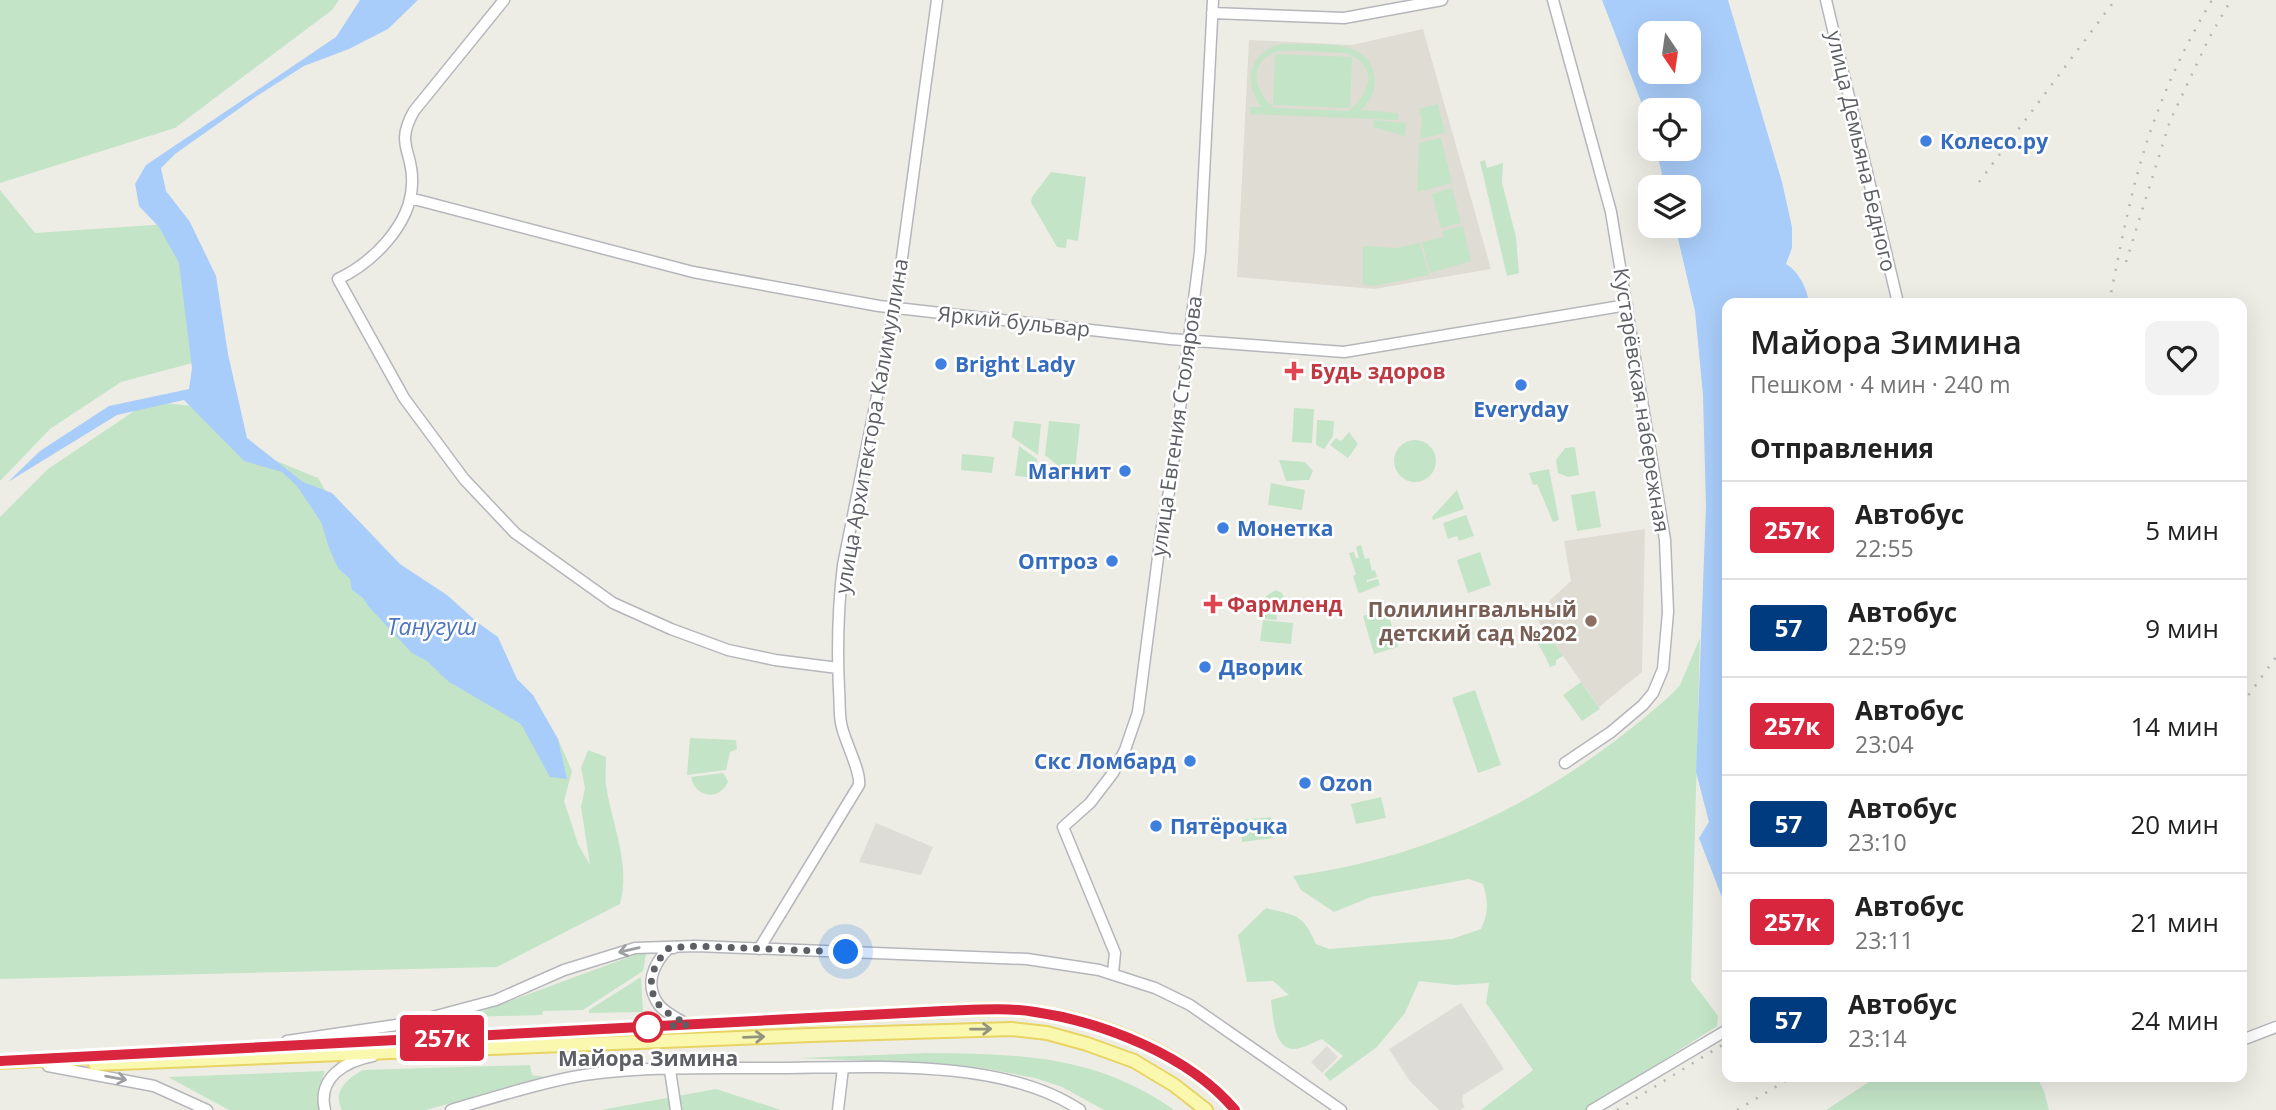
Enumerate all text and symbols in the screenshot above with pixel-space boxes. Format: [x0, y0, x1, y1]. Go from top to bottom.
north arrow [1638, 21, 1701, 84]
map controls [1638, 21, 1701, 238]
street label: улица Демьяна Бедного [1821, 28, 1903, 274]
button: locate [1638, 98, 1701, 161]
place label: Колесо.ру [1940, 127, 2048, 155]
marker: Колесо.ру [1918, 133, 1934, 149]
button: layers [1638, 175, 1701, 238]
street label: улица Архитектора Калимуллина [828, 256, 914, 596]
street label: Кустарёвская набережная [1607, 266, 1677, 534]
street label: улица Евгения Столярова [1144, 294, 1208, 558]
street label: Яркий бульвар [936, 299, 1092, 343]
text: Майора Зимина [1750, 319, 2022, 364]
button: heart [2145, 321, 2219, 395]
place label: Bright Lady [955, 350, 1075, 378]
marker: Bright Lady [933, 356, 949, 372]
place label: Будь здоров [1310, 357, 1446, 385]
marker: Будь здоров [1284, 361, 1304, 381]
text: Пешком · 4 мин · 240 m [1750, 368, 2011, 400]
marker: Everyday [1513, 377, 1529, 393]
place label: Everyday [1473, 395, 1569, 423]
text: Отправления [1750, 430, 1934, 466]
place label: Магнит [1028, 457, 1111, 485]
marker: Магнит [1117, 463, 1133, 479]
text: Автобус [1855, 496, 1964, 532]
text: 5 мин [2145, 512, 2219, 548]
text: 257к [1764, 513, 1820, 546]
place label: Монетка [1237, 514, 1333, 542]
marker: Монетка [1215, 520, 1231, 536]
text: 22:55 [1855, 532, 1914, 564]
place label: Оптроз [1018, 547, 1098, 575]
marker: Оптроз [1104, 553, 1120, 569]
place label: Фармленд [1227, 590, 1343, 618]
text: Автобус [1848, 594, 1957, 630]
place label: Полилингвальный детский сад №202 [1368, 595, 1577, 647]
marker: Фармленд [1205, 596, 1221, 612]
water label: Танугуш [387, 610, 477, 642]
text: 9 мин [2145, 610, 2219, 646]
text: 57 [1775, 611, 1802, 644]
marker: Полилингвальный детский сад №202 [1583, 613, 1599, 629]
text: 22:59 [1848, 630, 1907, 662]
place label: Дворик [1219, 653, 1303, 681]
marker: Дворик [1197, 659, 1213, 675]
text: Автобус [1855, 692, 1964, 728]
text: 14 мин [2130, 708, 2219, 744]
text: 257к [1764, 709, 1820, 742]
text: 23:04 [1855, 728, 1914, 760]
place label: Скс Ломбард [1034, 747, 1176, 775]
marker: Скс Ломбард [1182, 753, 1198, 769]
place label: Ozon [1319, 769, 1373, 797]
marker: Ozon [1297, 775, 1313, 791]
text: Автобус [1848, 790, 1957, 826]
text: 20 мин [2130, 806, 2219, 842]
text: 57 [1775, 807, 1802, 840]
place label: Пятёрочка [1170, 812, 1288, 840]
marker: Пятёрочка [1148, 818, 1164, 834]
text: 23:10 [1848, 826, 1907, 858]
text: Автобус [1855, 888, 1964, 924]
text: 21 мин [2130, 904, 2219, 940]
text: 257к [1764, 905, 1820, 938]
text: 23:11 [1855, 924, 1914, 956]
your location [828, 934, 863, 969]
one-way arrow [618, 945, 640, 958]
text: Автобус [1848, 986, 1957, 1022]
text: 24 мин [2130, 1002, 2219, 1038]
text: 57 [1775, 1003, 1802, 1036]
marker: Майора Зимина [633, 1012, 663, 1042]
line badge: 257к [393, 1015, 491, 1061]
text: 257к [414, 1021, 470, 1054]
one-way arrow [969, 1022, 992, 1036]
text: 23:14 [1848, 1022, 1907, 1054]
one-way arrow [742, 1031, 765, 1044]
place label: Майора Зимина [558, 1044, 738, 1072]
one-way arrow [104, 1072, 127, 1085]

